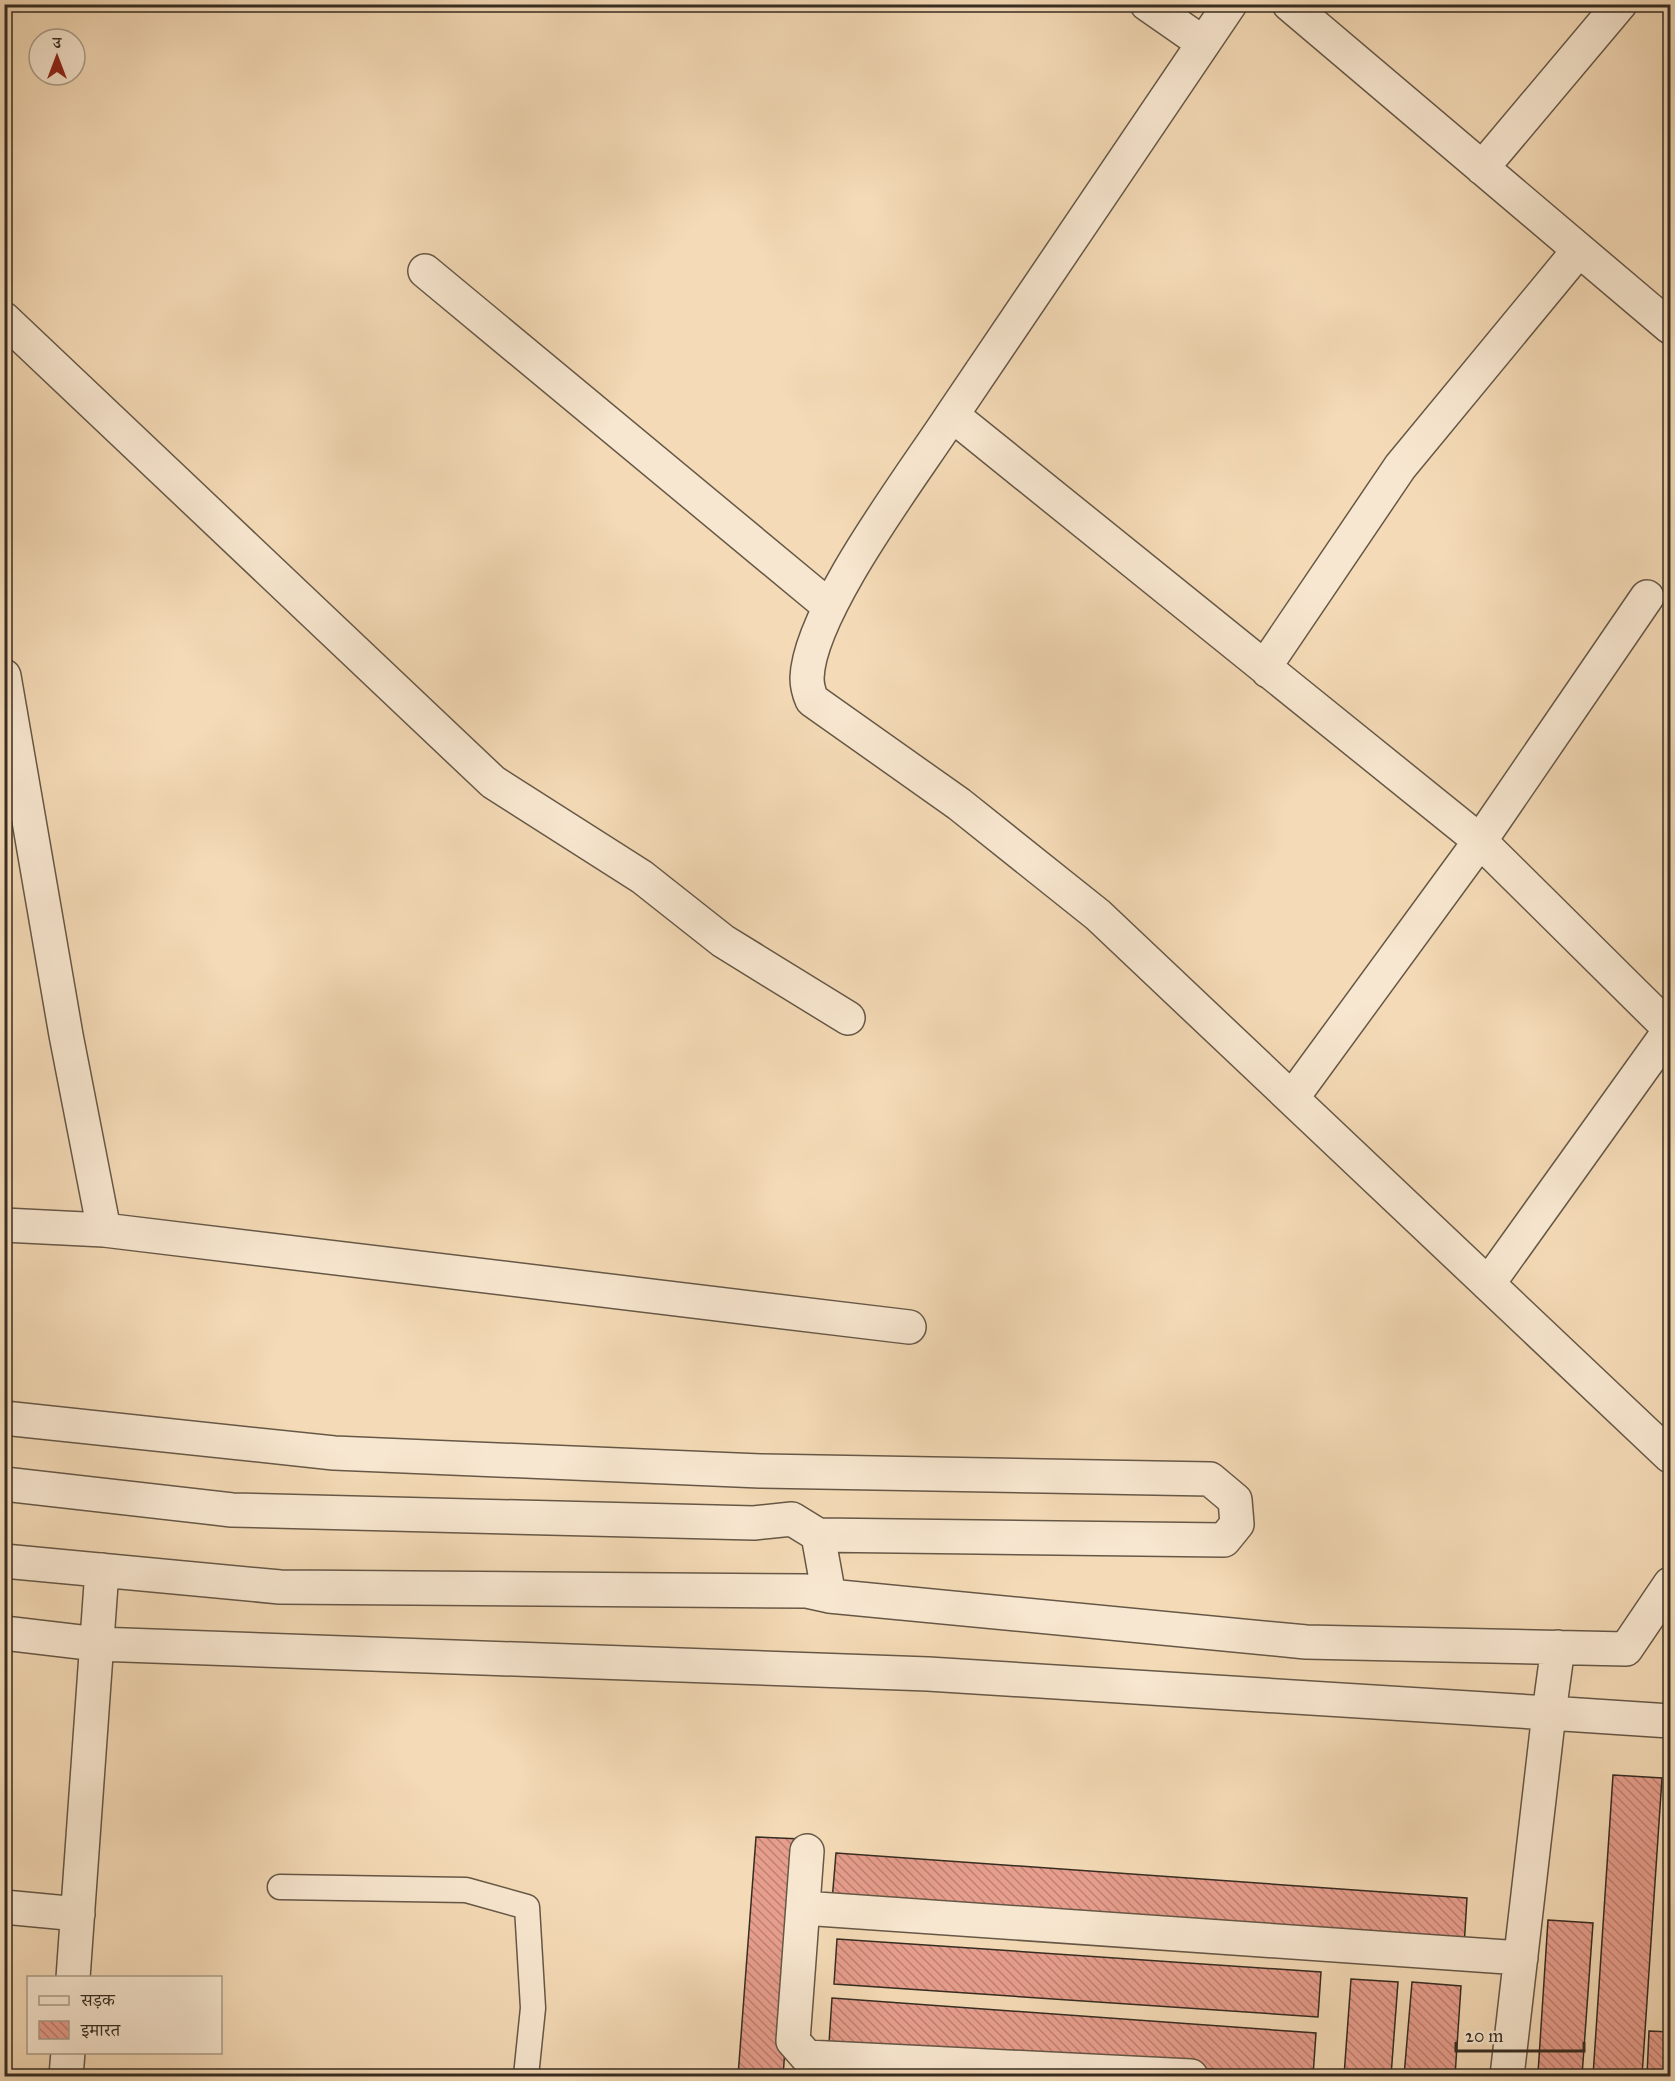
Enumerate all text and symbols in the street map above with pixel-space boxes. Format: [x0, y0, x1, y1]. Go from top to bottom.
north arrow [27, 27, 87, 87]
text: उ [52, 33, 63, 52]
legend [27, 1976, 222, 2054]
text: सड़क [80, 1989, 116, 2011]
scale bar [1456, 2015, 1584, 2053]
text: इमारत [80, 2019, 121, 2041]
text: 20 m [1465, 2025, 1503, 2047]

